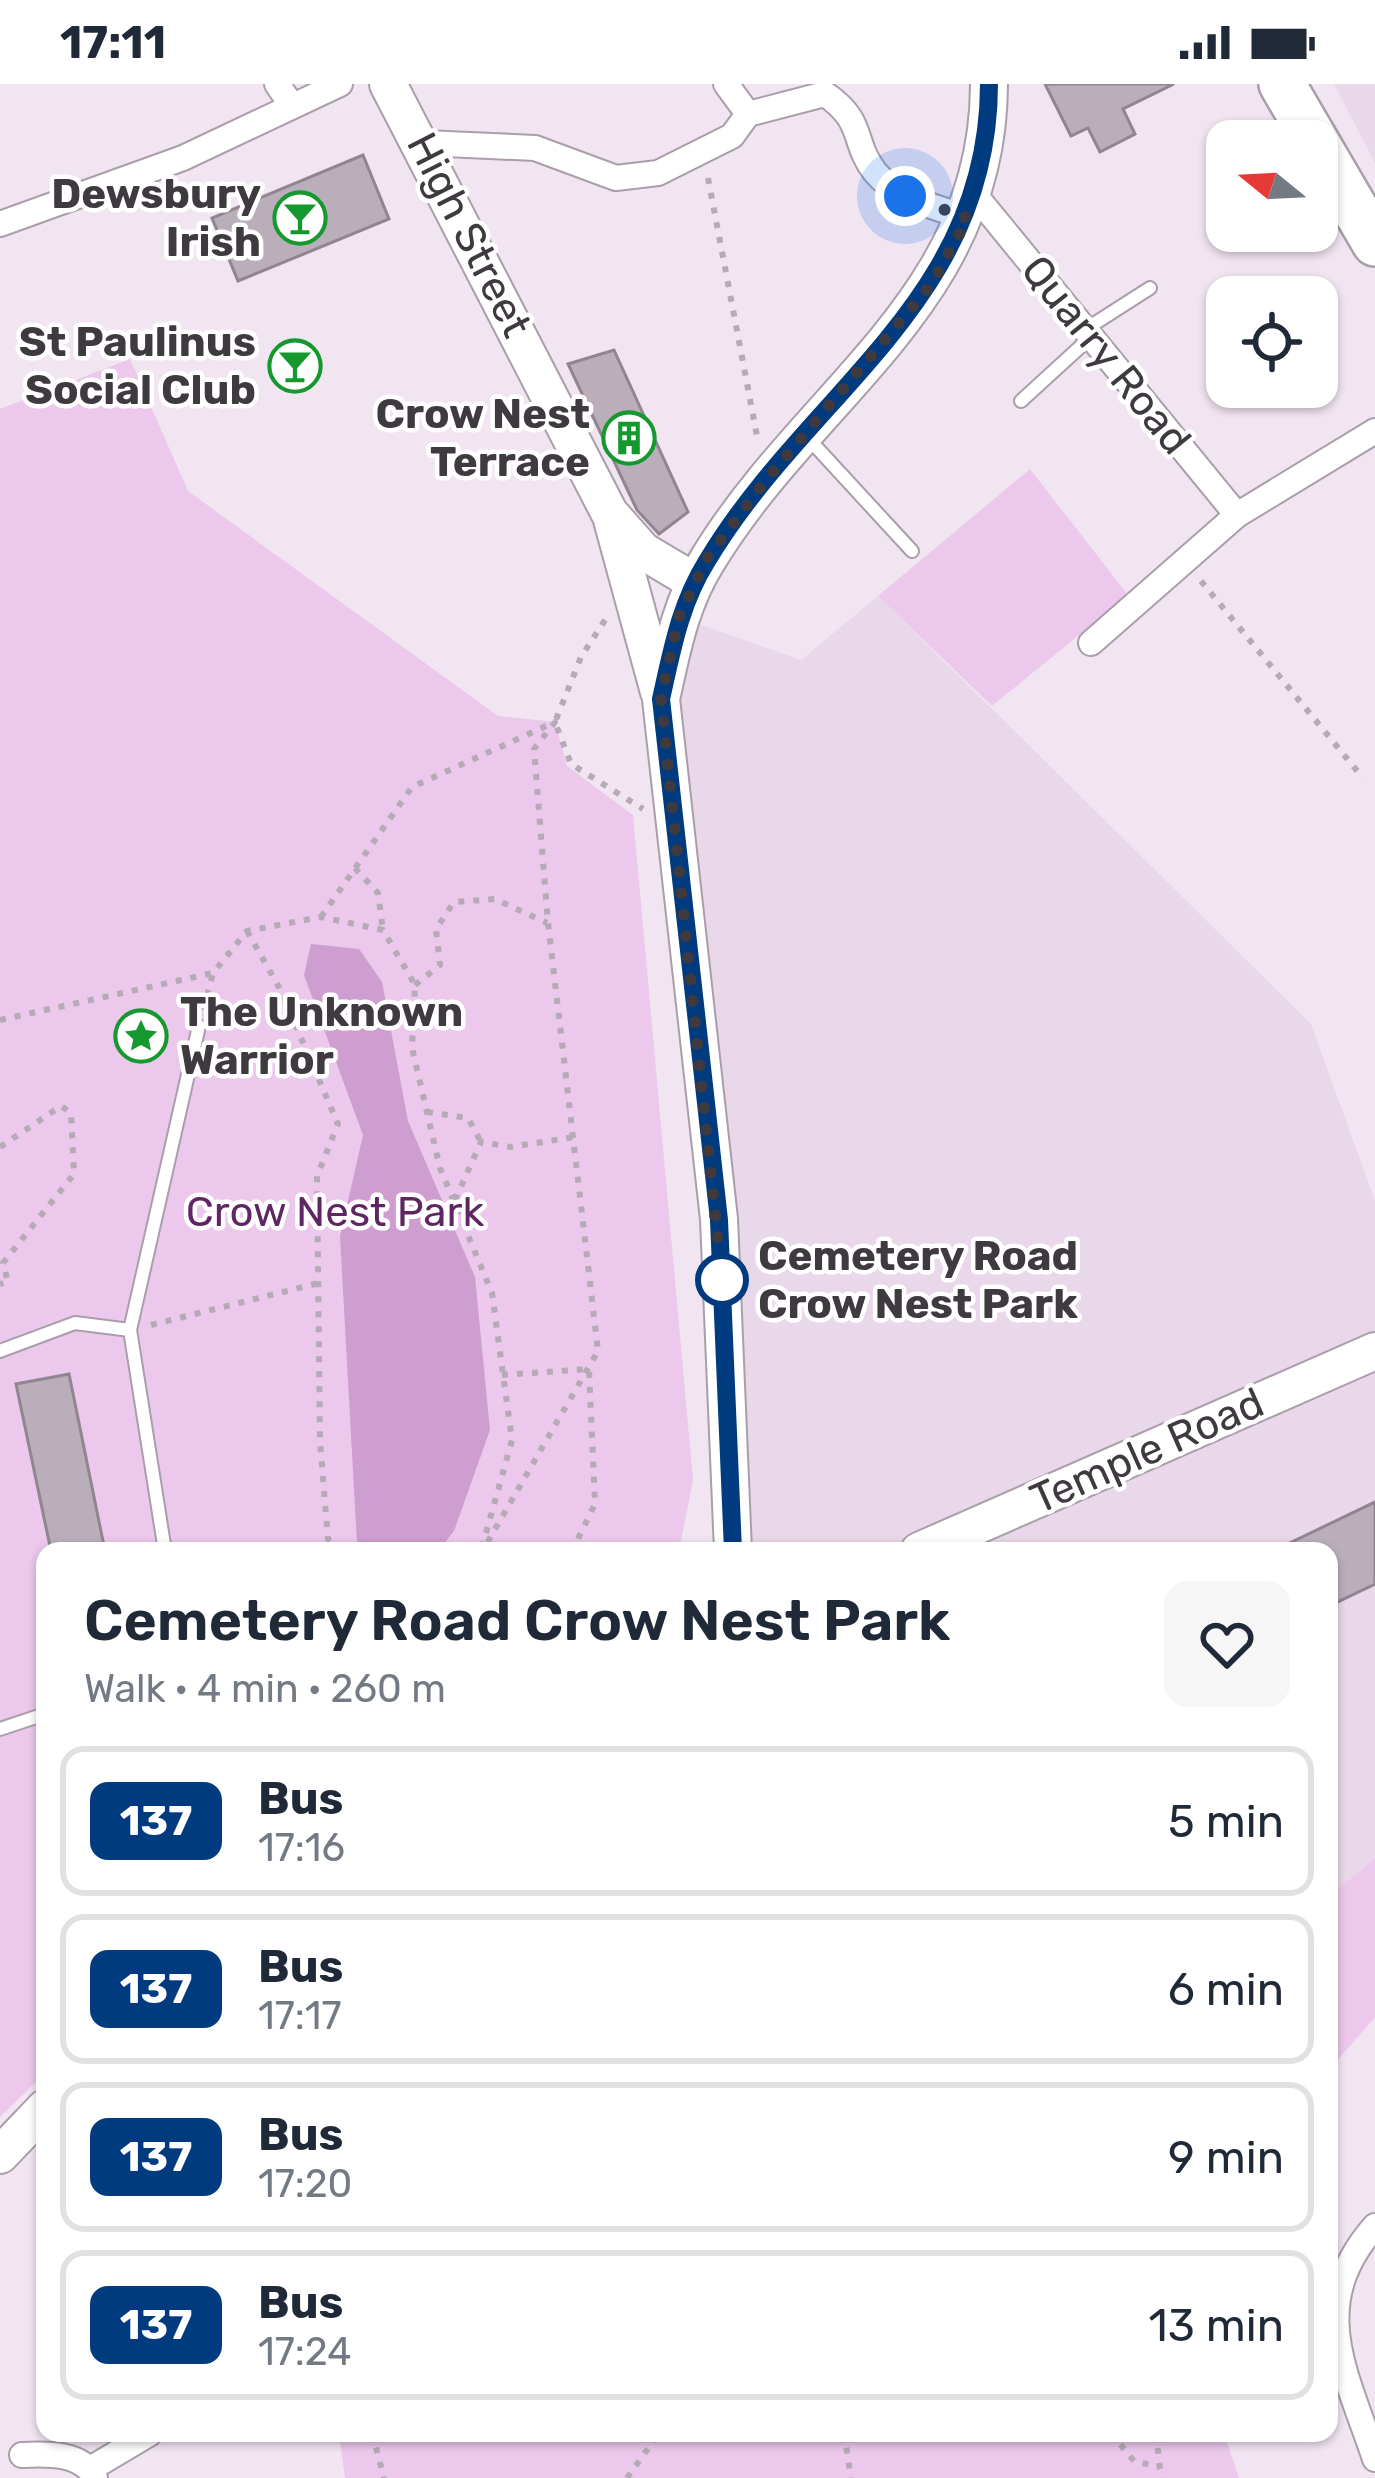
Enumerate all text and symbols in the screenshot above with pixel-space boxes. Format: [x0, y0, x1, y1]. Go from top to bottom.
text: 17:11 [60, 16, 166, 69]
north arrow [1206, 120, 1338, 252]
map controls [1206, 120, 1338, 408]
street label: High Street [396, 125, 542, 345]
your location [875, 166, 935, 226]
place label: Dewsbury Irish [51, 169, 261, 267]
bar icon: Dewsbury Irish [272, 190, 328, 246]
street label: Quarry Road [1011, 246, 1201, 464]
button: locate [1206, 276, 1338, 408]
place label: St Paulinus Social Club [19, 317, 256, 415]
bar icon: St Paulinus Social Club [267, 338, 323, 394]
place label: Crow Nest Terrace [376, 389, 590, 487]
building icon: Crow Nest Terrace [601, 410, 657, 466]
place label: The Unknown Warrior [180, 987, 463, 1085]
place icon: The Unknown Warrior [113, 1008, 169, 1064]
park label: Crow Nest Park [186, 1187, 484, 1237]
place label: Cemetery Road Crow Nest Park [758, 1231, 1078, 1329]
marker: Cemetery Road Crow Nest Park [697, 1255, 747, 1305]
street label: Temple Road [1023, 1377, 1271, 1525]
button: heart [1164, 1581, 1290, 1707]
text: Cemetery Road Crow Nest Park [84, 1587, 950, 1654]
text: Walk · 4 min · 260 m [84, 1666, 446, 1712]
text: Bus [258, 1772, 343, 1825]
text: 5 min [1168, 1795, 1284, 1848]
text: 137 [120, 1796, 192, 1846]
text: 17:16 [258, 1825, 345, 1871]
text: Bus [258, 1940, 343, 1993]
text: 6 min [1168, 1963, 1284, 2016]
text: 137 [120, 1964, 192, 2014]
text: 17:17 [258, 1993, 341, 2039]
text: Bus [258, 2108, 343, 2161]
text: 9 min [1168, 2131, 1284, 2184]
text: 137 [120, 2132, 192, 2182]
text: 17:20 [258, 2161, 352, 2207]
text: Bus [258, 2276, 343, 2329]
text: 13 min [1149, 2299, 1284, 2352]
text: 137 [120, 2300, 192, 2350]
text: 17:24 [258, 2329, 351, 2375]

